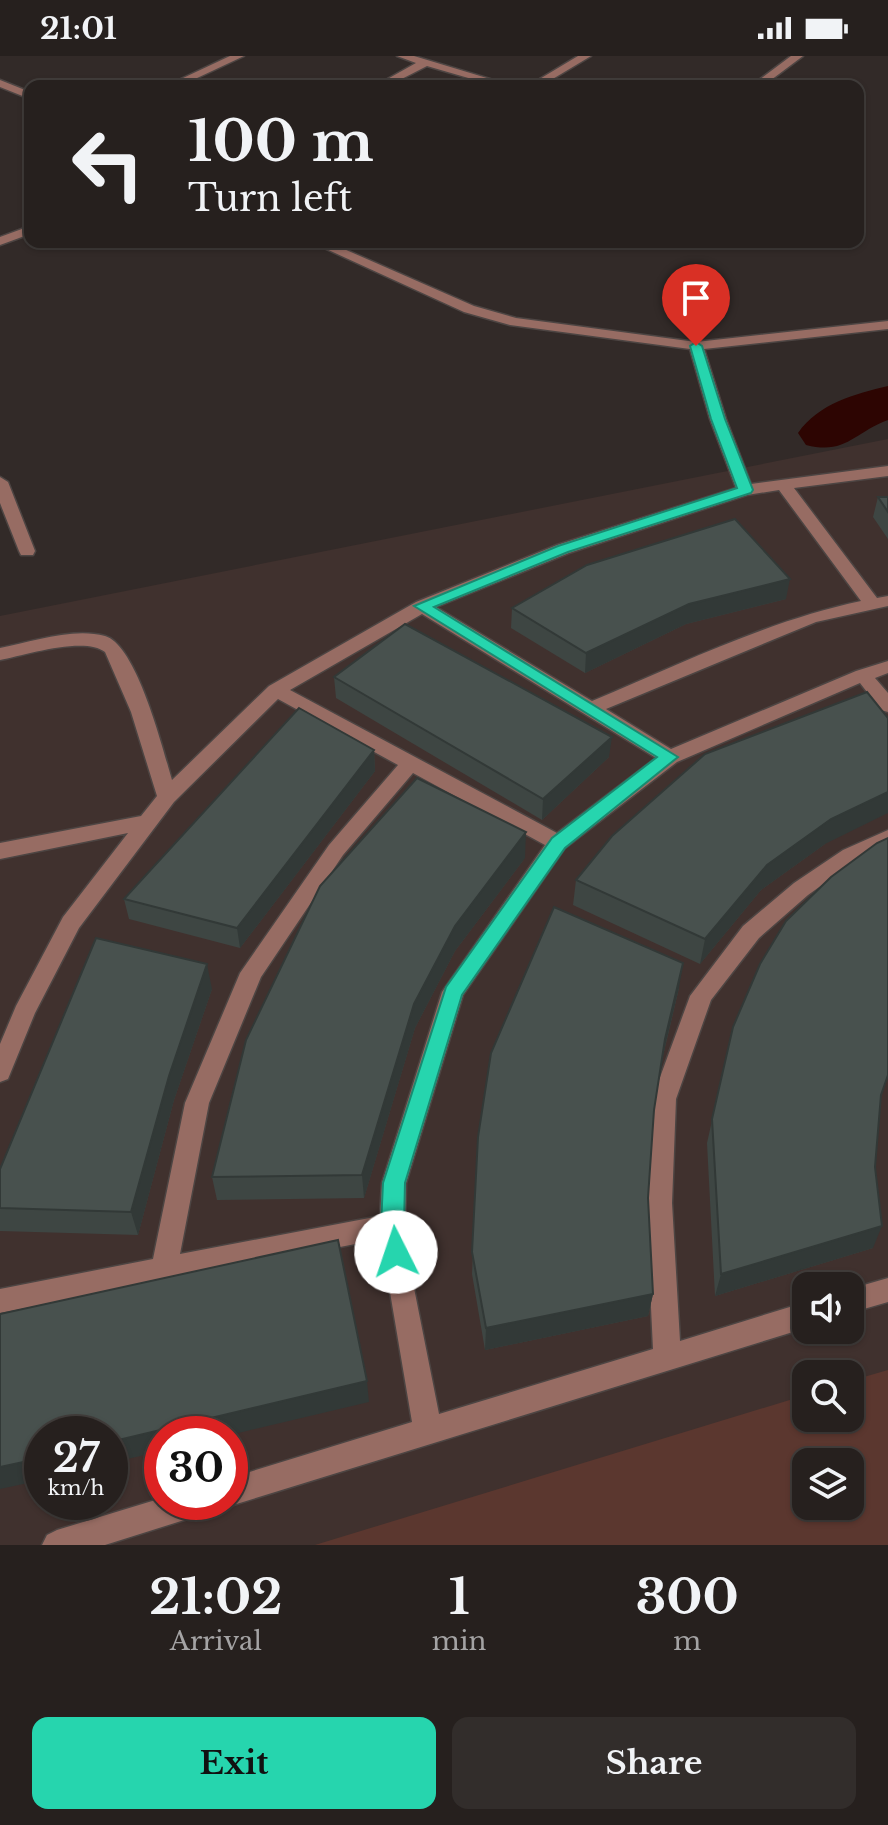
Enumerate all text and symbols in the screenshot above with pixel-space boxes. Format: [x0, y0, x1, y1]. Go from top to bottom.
text: 21:01 [40, 10, 117, 47]
text: 100 m [188, 107, 374, 176]
icon: left [56, 112, 160, 216]
text: Turn left [188, 176, 352, 221]
pin [662, 264, 730, 346]
icon: arrive [674, 276, 718, 320]
position arrow [354, 1210, 438, 1294]
map controls [792, 1272, 864, 1520]
button: sound [792, 1272, 864, 1344]
button: search [792, 1360, 864, 1432]
speed limit sign: 30 [144, 1416, 248, 1520]
text: 27 [53, 1433, 99, 1483]
button: layers [792, 1448, 864, 1520]
text: km/h [48, 1476, 104, 1500]
text: 21:02 [149, 1567, 283, 1627]
text: 1 [449, 1567, 470, 1627]
text: 300 [636, 1567, 739, 1627]
text: Arrival [170, 1625, 262, 1657]
text: min [432, 1625, 486, 1657]
text: m [673, 1625, 701, 1657]
button: Exit [32, 1717, 436, 1809]
button: Share [452, 1717, 856, 1809]

